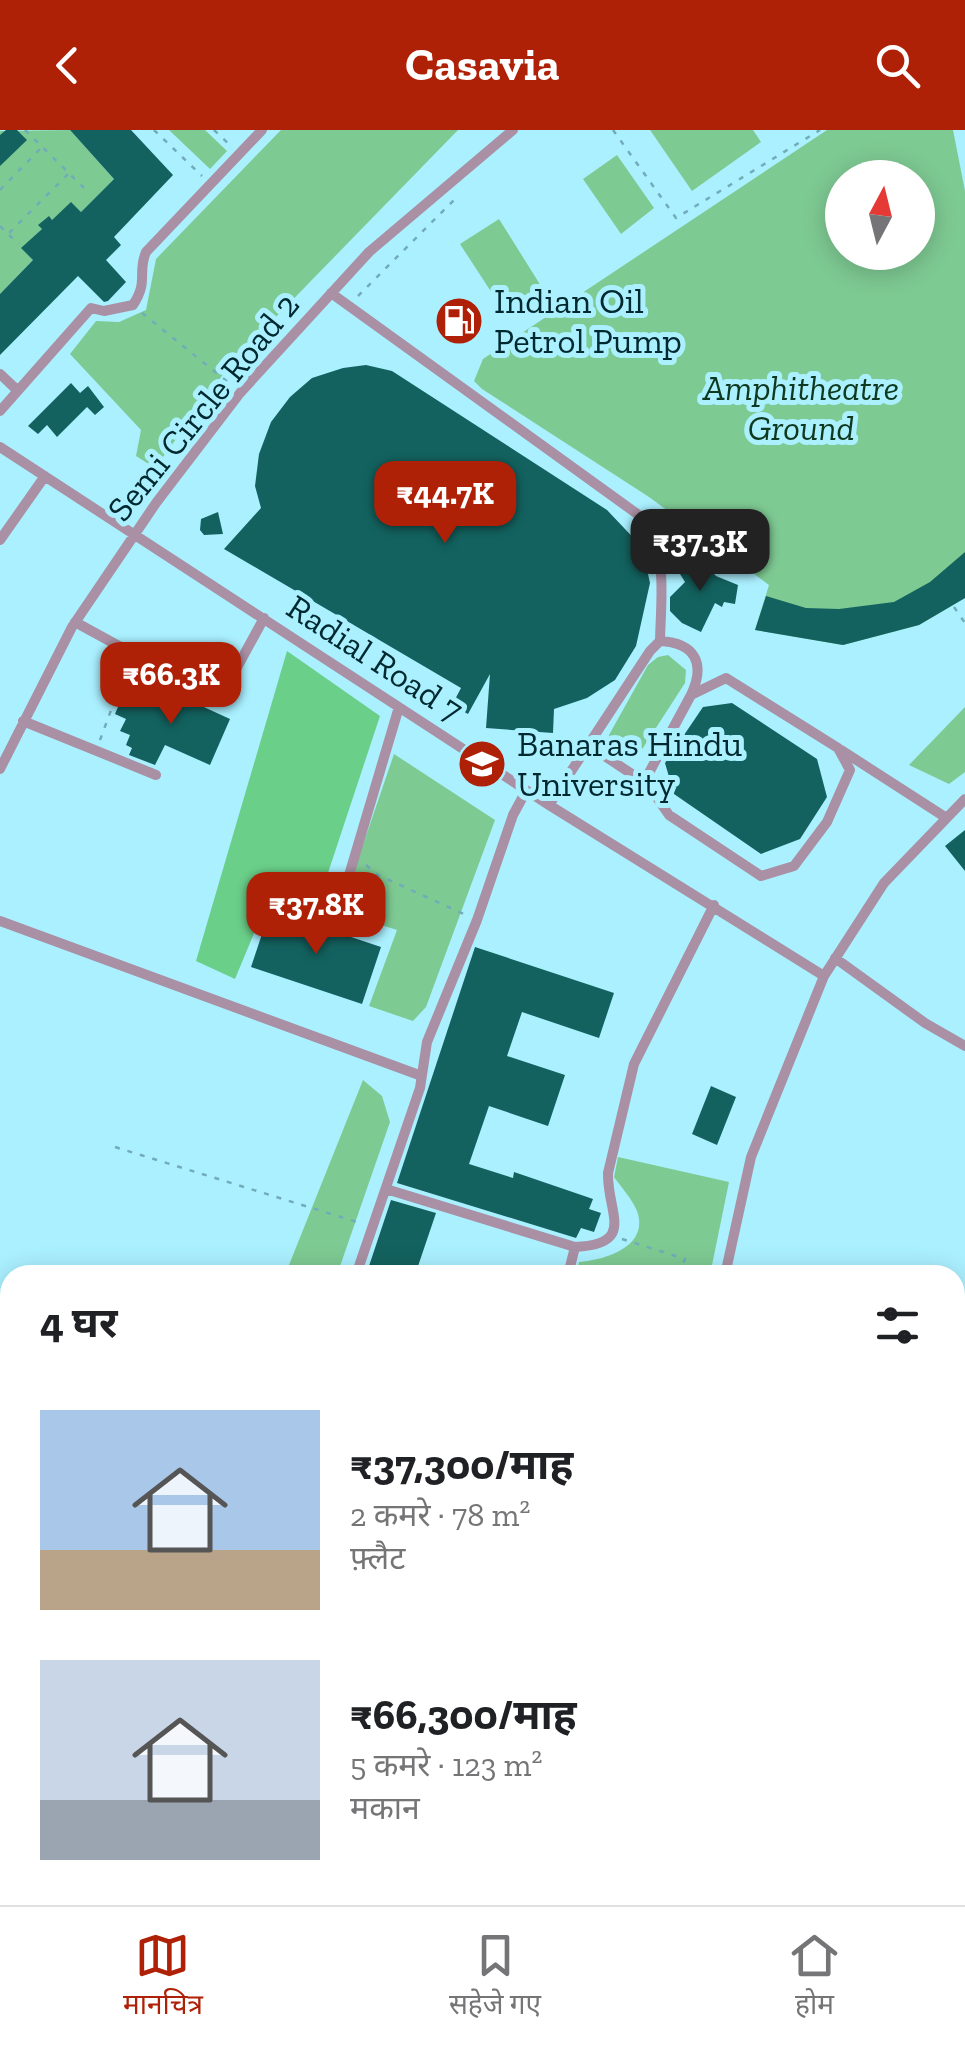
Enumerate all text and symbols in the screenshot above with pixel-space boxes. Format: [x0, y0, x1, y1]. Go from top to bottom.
icon: back [40, 38, 95, 93]
text: Casavia [405, 38, 560, 92]
icon: search [870, 38, 925, 93]
north arrow [825, 160, 935, 270]
map controls [825, 160, 935, 270]
place label: Indian Oil Petrol Pump [494, 280, 682, 362]
street label: Semi Circle Road 2 [98, 284, 308, 530]
fuel station icon: Indian Oil Petrol Pump [433, 295, 485, 347]
park label: Amphitheatre Ground [702, 367, 899, 449]
pin: ₹44.7K [364, 461, 526, 546]
text: ₹44.7K [396, 474, 494, 512]
pin: ₹37.3K [619, 509, 781, 594]
text: ₹37.3K [653, 522, 747, 560]
street label: Radial Road 7 [279, 586, 471, 730]
pin: ₹66.3K [90, 642, 252, 727]
text: ₹66.3K [122, 655, 220, 693]
place label: Banaras Hindu University [517, 723, 742, 805]
school or university icon: Banaras Hindu University [456, 738, 508, 790]
pin: ₹37.8K [235, 872, 397, 957]
text: ₹37.8K [268, 885, 364, 923]
text: 4 घर [40, 1297, 118, 1348]
icon: filters [870, 1298, 925, 1353]
text: ₹37,300/माह [350, 1439, 573, 1490]
icon: home [120, 1450, 240, 1570]
text: 2 कमरे · 78 m² [350, 1496, 530, 1534]
text: फ़्लैट [350, 1539, 405, 1577]
text: ₹66,300/माह [350, 1689, 577, 1740]
icon: home [120, 1700, 240, 1820]
text: 5 कमरे · 123 m² [350, 1746, 542, 1784]
text: मकान [350, 1789, 420, 1827]
tab: मानचित्र [123, 1928, 203, 2025]
tab: सहेजे गए [449, 1928, 541, 2025]
tab: होम [787, 1928, 842, 2025]

